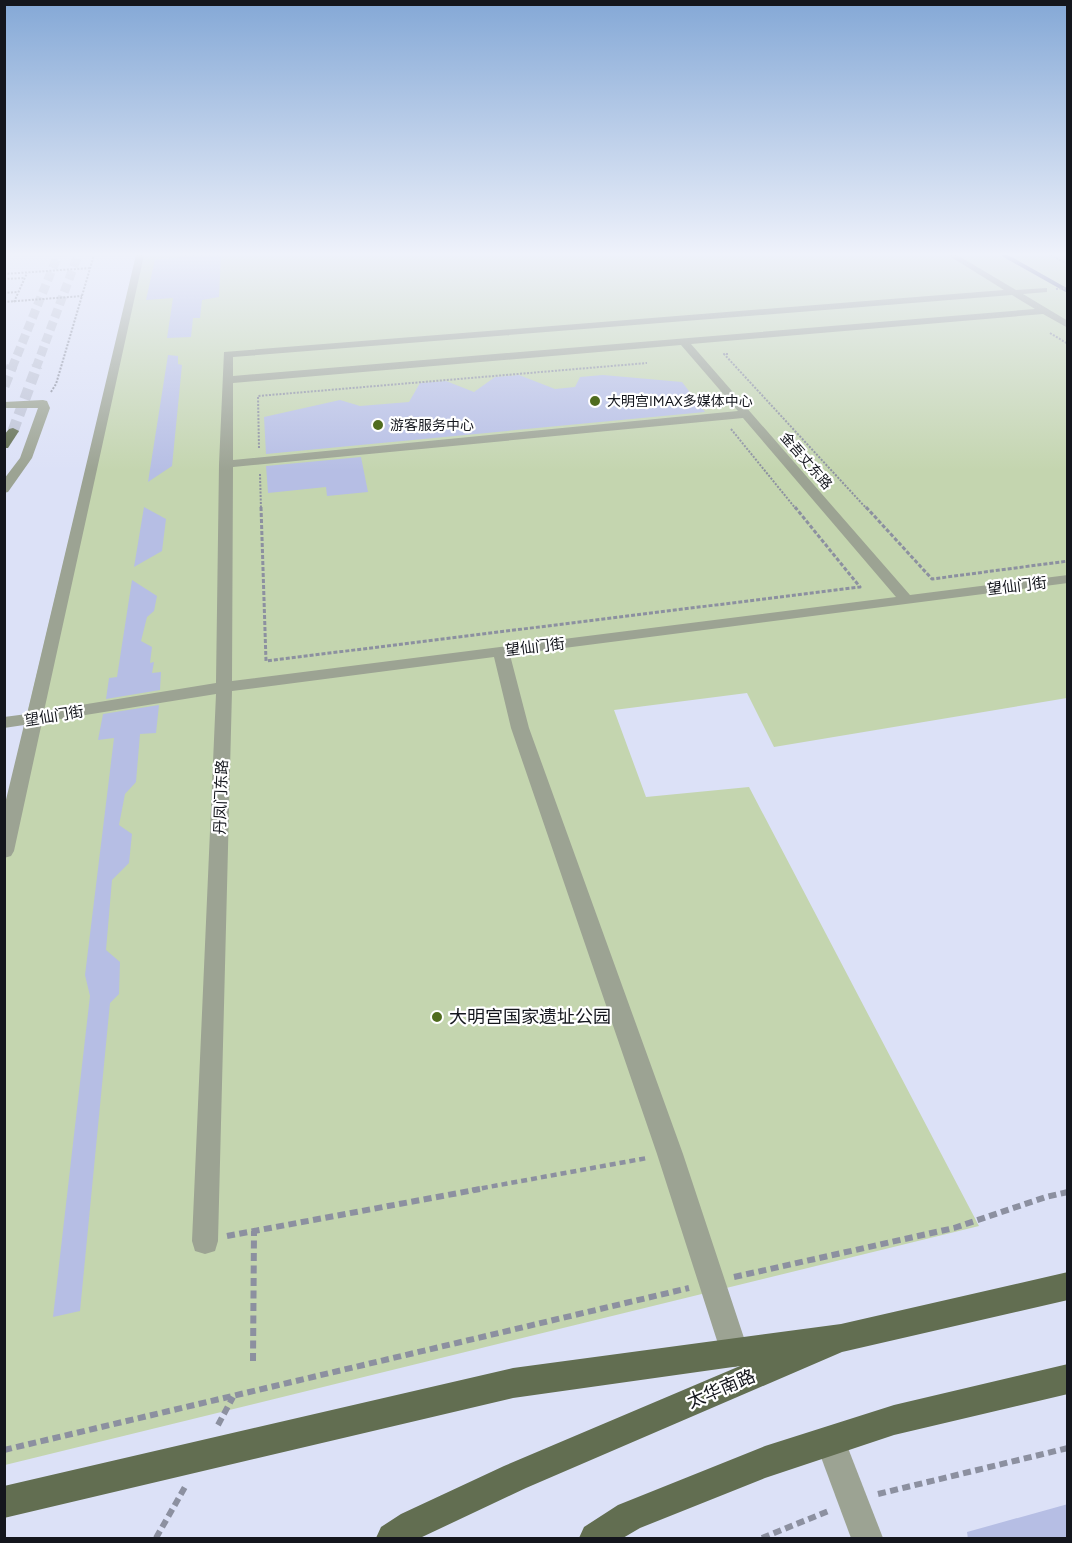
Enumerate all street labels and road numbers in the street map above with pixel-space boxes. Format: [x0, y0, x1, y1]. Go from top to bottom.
street label: 金吾丈东路 [777, 429, 835, 493]
street label: 望仙门街 [986, 573, 1048, 599]
street label: 望仙门街 [504, 634, 566, 660]
street label: 望仙门街 [23, 702, 85, 730]
street label: 丹凤门东路 [211, 759, 231, 835]
street label: 太华南路 [684, 1365, 758, 1413]

